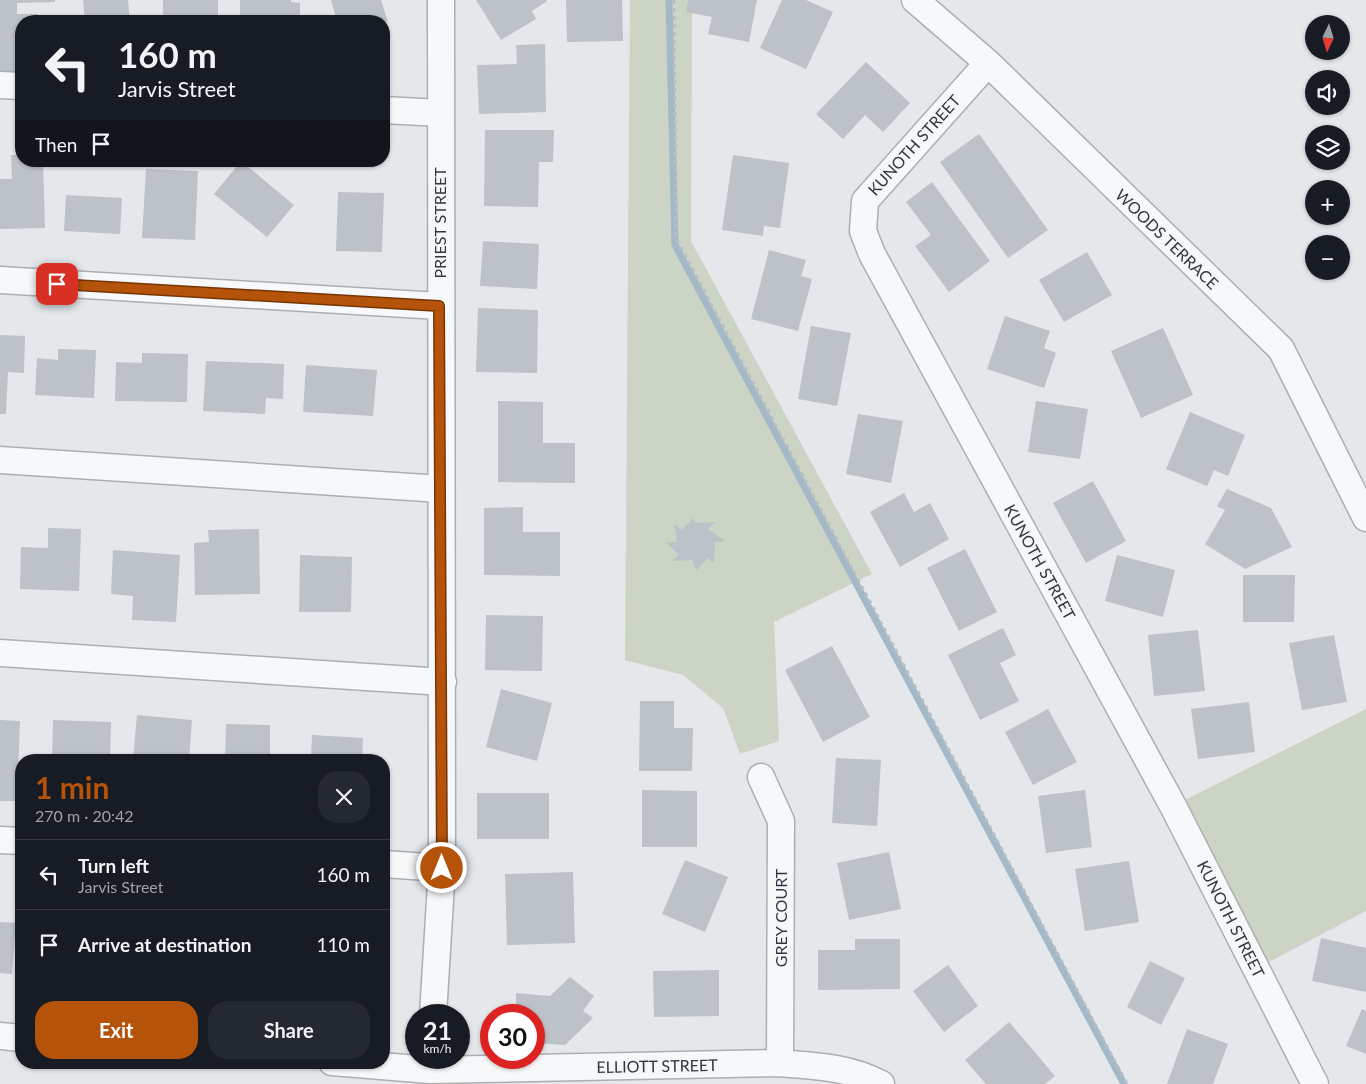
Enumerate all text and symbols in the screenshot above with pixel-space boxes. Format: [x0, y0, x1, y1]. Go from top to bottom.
north arrow [1305, 15, 1350, 60]
map controls [1305, 15, 1350, 280]
text: 160 m [118, 33, 217, 75]
icon: left [35, 35, 100, 100]
button: sound [1305, 70, 1350, 115]
text: Jarvis Street [118, 75, 236, 102]
street label: KUNOTH STREET [864, 90, 964, 199]
button: layers [1305, 125, 1350, 170]
icon: arrive [87, 130, 115, 158]
text: Then [35, 133, 77, 156]
street label: PRIEST STREET [430, 167, 449, 279]
button: + [1305, 180, 1350, 225]
street label: WOODS TERRACE [1112, 185, 1223, 293]
button: − [1305, 235, 1350, 280]
pin [36, 263, 78, 305]
icon: arrive [43, 270, 71, 298]
street label: KUNOTH STREET [1001, 501, 1080, 623]
text: 1 min [35, 769, 109, 805]
button: close [318, 771, 370, 823]
text: 270 m · 20:42 [35, 806, 134, 825]
position arrow [415, 841, 467, 893]
text: Turn left [78, 854, 149, 877]
street label: KUNOTH STREET [1194, 857, 1269, 981]
icon: left [35, 861, 63, 889]
text: 160 m [316, 863, 370, 886]
street label: GREY COURT [771, 868, 790, 967]
text: Jarvis Street [78, 877, 163, 896]
icon: arrive [35, 931, 63, 959]
text: Arrive at destination [78, 933, 251, 956]
text: 110 m [316, 933, 370, 956]
button: Exit [35, 1001, 198, 1059]
button: Share [208, 1001, 370, 1059]
speed limit sign: 30 [480, 1004, 545, 1069]
text: 21 [423, 1015, 452, 1045]
text: km/h [423, 1041, 452, 1056]
street label: ELLIOTT STREET [596, 1055, 718, 1076]

